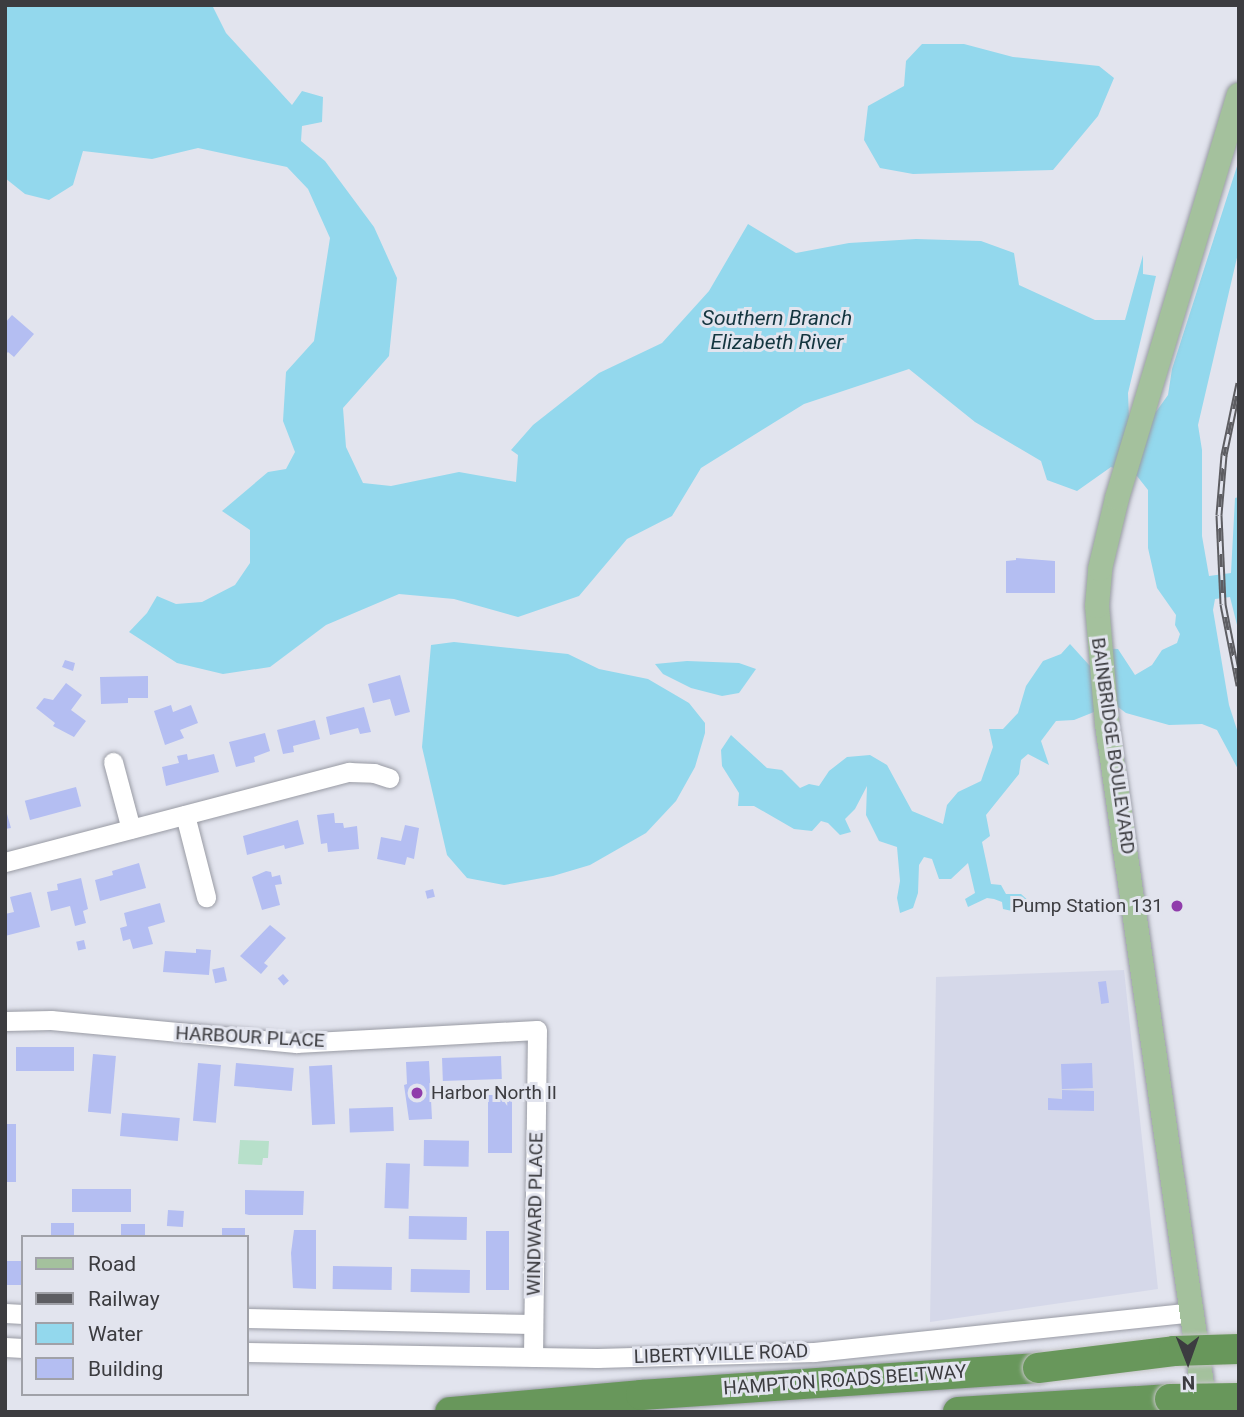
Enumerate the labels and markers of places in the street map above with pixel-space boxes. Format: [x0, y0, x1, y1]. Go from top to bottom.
place label: Pump Station 131 [1012, 895, 1163, 917]
marker: Pump Station 131 [1169, 898, 1185, 914]
place label: Harbor North II [431, 1082, 557, 1104]
marker: Harbor North II [409, 1085, 425, 1101]

